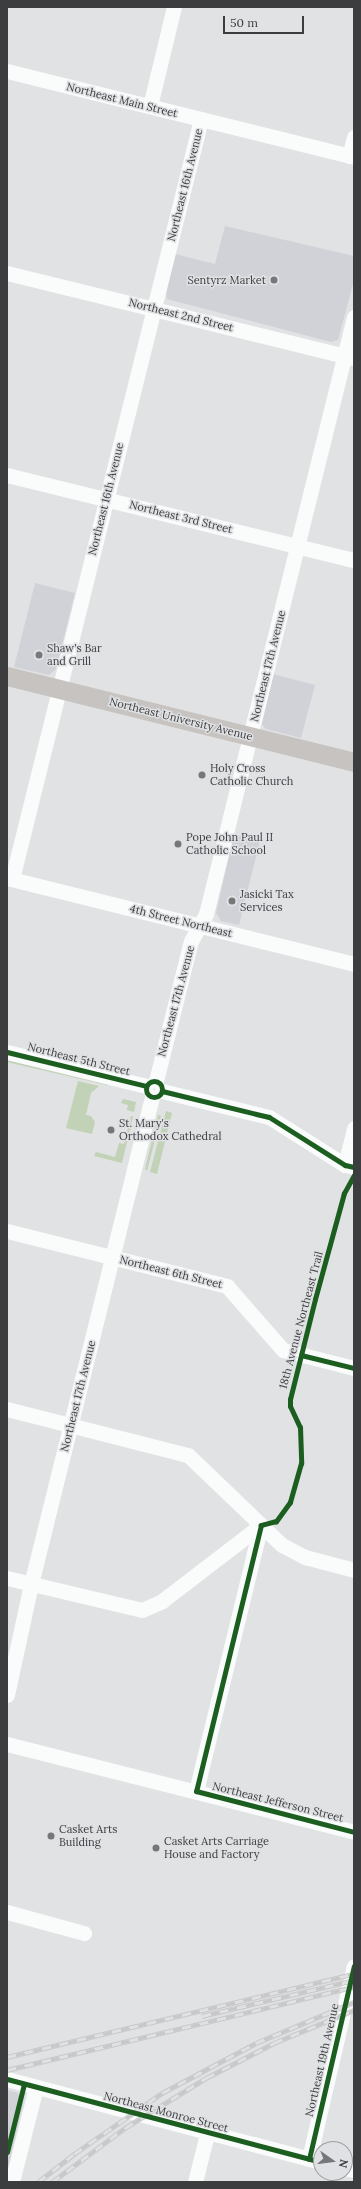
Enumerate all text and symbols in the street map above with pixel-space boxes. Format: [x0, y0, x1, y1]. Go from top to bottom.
scale bar [225, 8, 306, 34]
text: 50 m [230, 15, 258, 30]
street label: Northeast Main Street [65, 80, 179, 120]
street label: Northeast 16th Avenue [165, 127, 205, 243]
place label: Sentyrz Market [187, 273, 266, 287]
marker: Sentyrz Market [269, 275, 279, 285]
street label: Northeast 2nd Street [127, 296, 235, 334]
street label: Northeast 16th Avenue [86, 441, 126, 557]
street label: Northeast 3rd Street [128, 498, 234, 536]
street label: Northeast 17th Avenue [248, 609, 288, 723]
place label: Shaw's Bar and Grill [47, 642, 102, 668]
marker: Shaw's Bar and Grill [34, 650, 44, 660]
street label: Northeast University Avenue [108, 695, 254, 743]
place label: Holy Cross Catholic Church [210, 762, 293, 788]
marker: Holy Cross Catholic Church [197, 770, 207, 780]
place label: Pope John Paul II Catholic School [186, 831, 273, 857]
marker: Pope John Paul II Catholic School [173, 839, 183, 849]
place label: Jasicki Tax Services [240, 888, 294, 914]
marker: Jasicki Tax Services [227, 896, 237, 906]
street label: 4th Street Northeast [128, 902, 234, 940]
street label: Northeast 17th Avenue [155, 944, 197, 1058]
street label: Northeast 5th Street [26, 1040, 132, 1078]
place label: St. Mary's Orthodox Cathedral [119, 1117, 222, 1143]
marker: St. Mary's Orthodox Cathedral [106, 1125, 116, 1135]
street label: 18th Avenue Northeast Trail [276, 1250, 326, 1390]
street label: Northeast 6th Street [118, 1253, 224, 1291]
street label: Northeast 17th Avenue [58, 1339, 98, 1453]
street label: Northeast Jefferson Street [211, 1779, 345, 1825]
place label: Casket Arts Building [59, 1823, 117, 1849]
marker: Casket Arts Building [46, 1831, 56, 1841]
place label: Casket Arts Carriage House and Factory [164, 1835, 269, 1861]
marker: Casket Arts Carriage House and Factory [151, 1843, 161, 1853]
street label: Northeast 19th Avenue [303, 2002, 341, 2118]
street label: Northeast Monroe Street [102, 2089, 230, 2135]
north arrow [313, 2141, 353, 2181]
text: N [336, 2158, 351, 2169]

